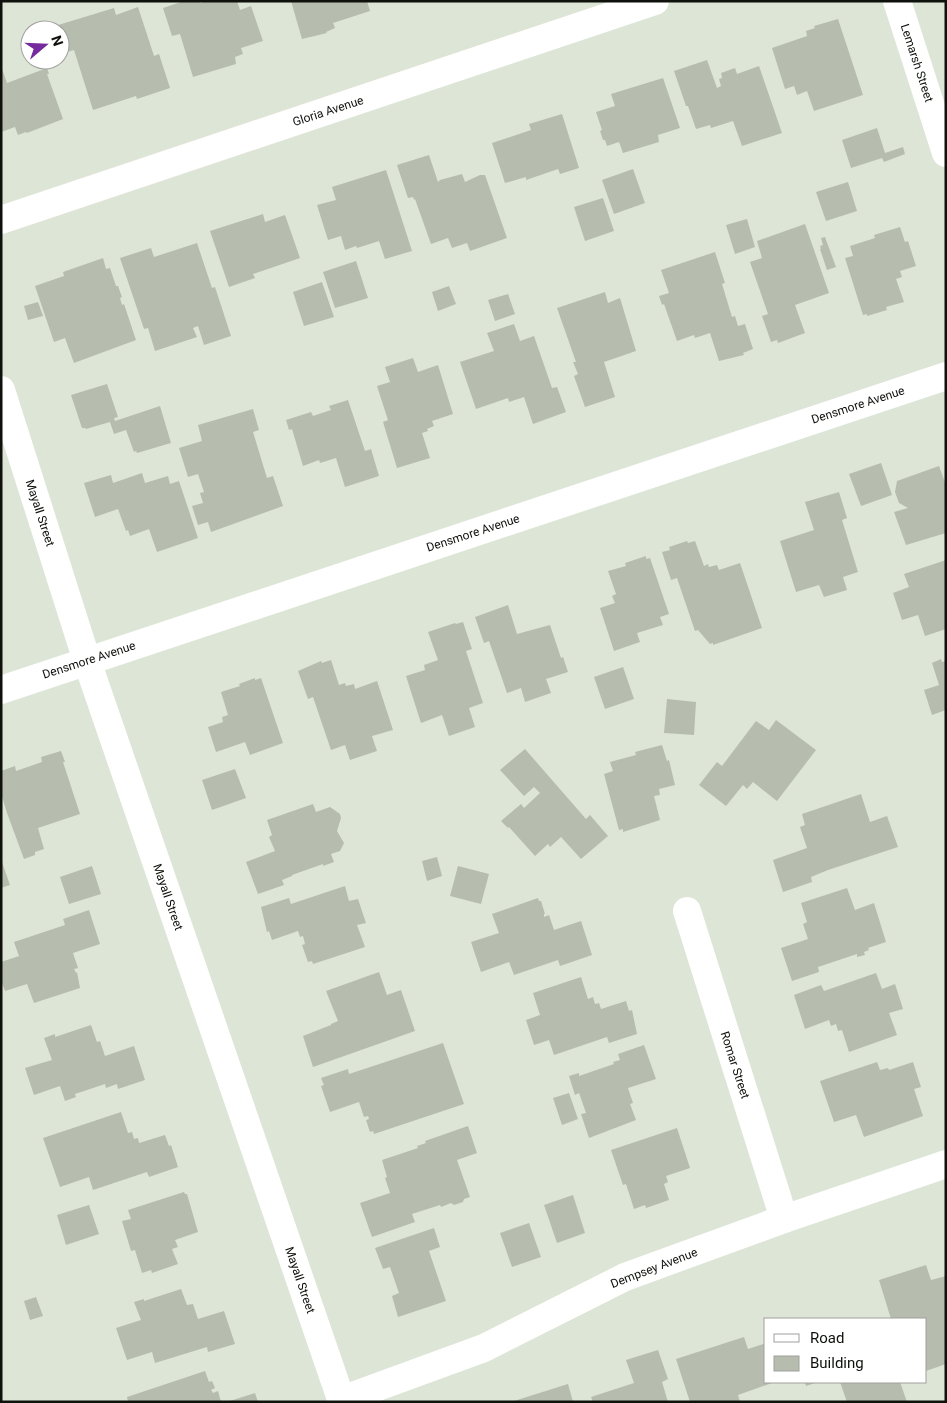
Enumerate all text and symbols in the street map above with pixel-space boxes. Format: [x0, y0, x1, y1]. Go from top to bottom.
north arrow [20, 20, 70, 70]
street label: Lemarsh Street [898, 22, 936, 104]
text: N [48, 33, 66, 48]
street label: Gloria Avenue [291, 93, 365, 129]
street label: Densmore Avenue [810, 383, 906, 427]
street label: Mayall Street [23, 478, 57, 548]
street label: Densmore Avenue [425, 511, 521, 555]
street label: Densmore Avenue [41, 638, 137, 682]
street label: Mayall Street [150, 862, 186, 932]
street label: Romar Street [718, 1030, 752, 1101]
street label: Mayall Street [282, 1245, 318, 1315]
street label: Dempsey Avenue [609, 1245, 699, 1291]
legend [764, 1318, 927, 1383]
text: Road [810, 1329, 844, 1347]
text: Building [810, 1354, 864, 1372]

